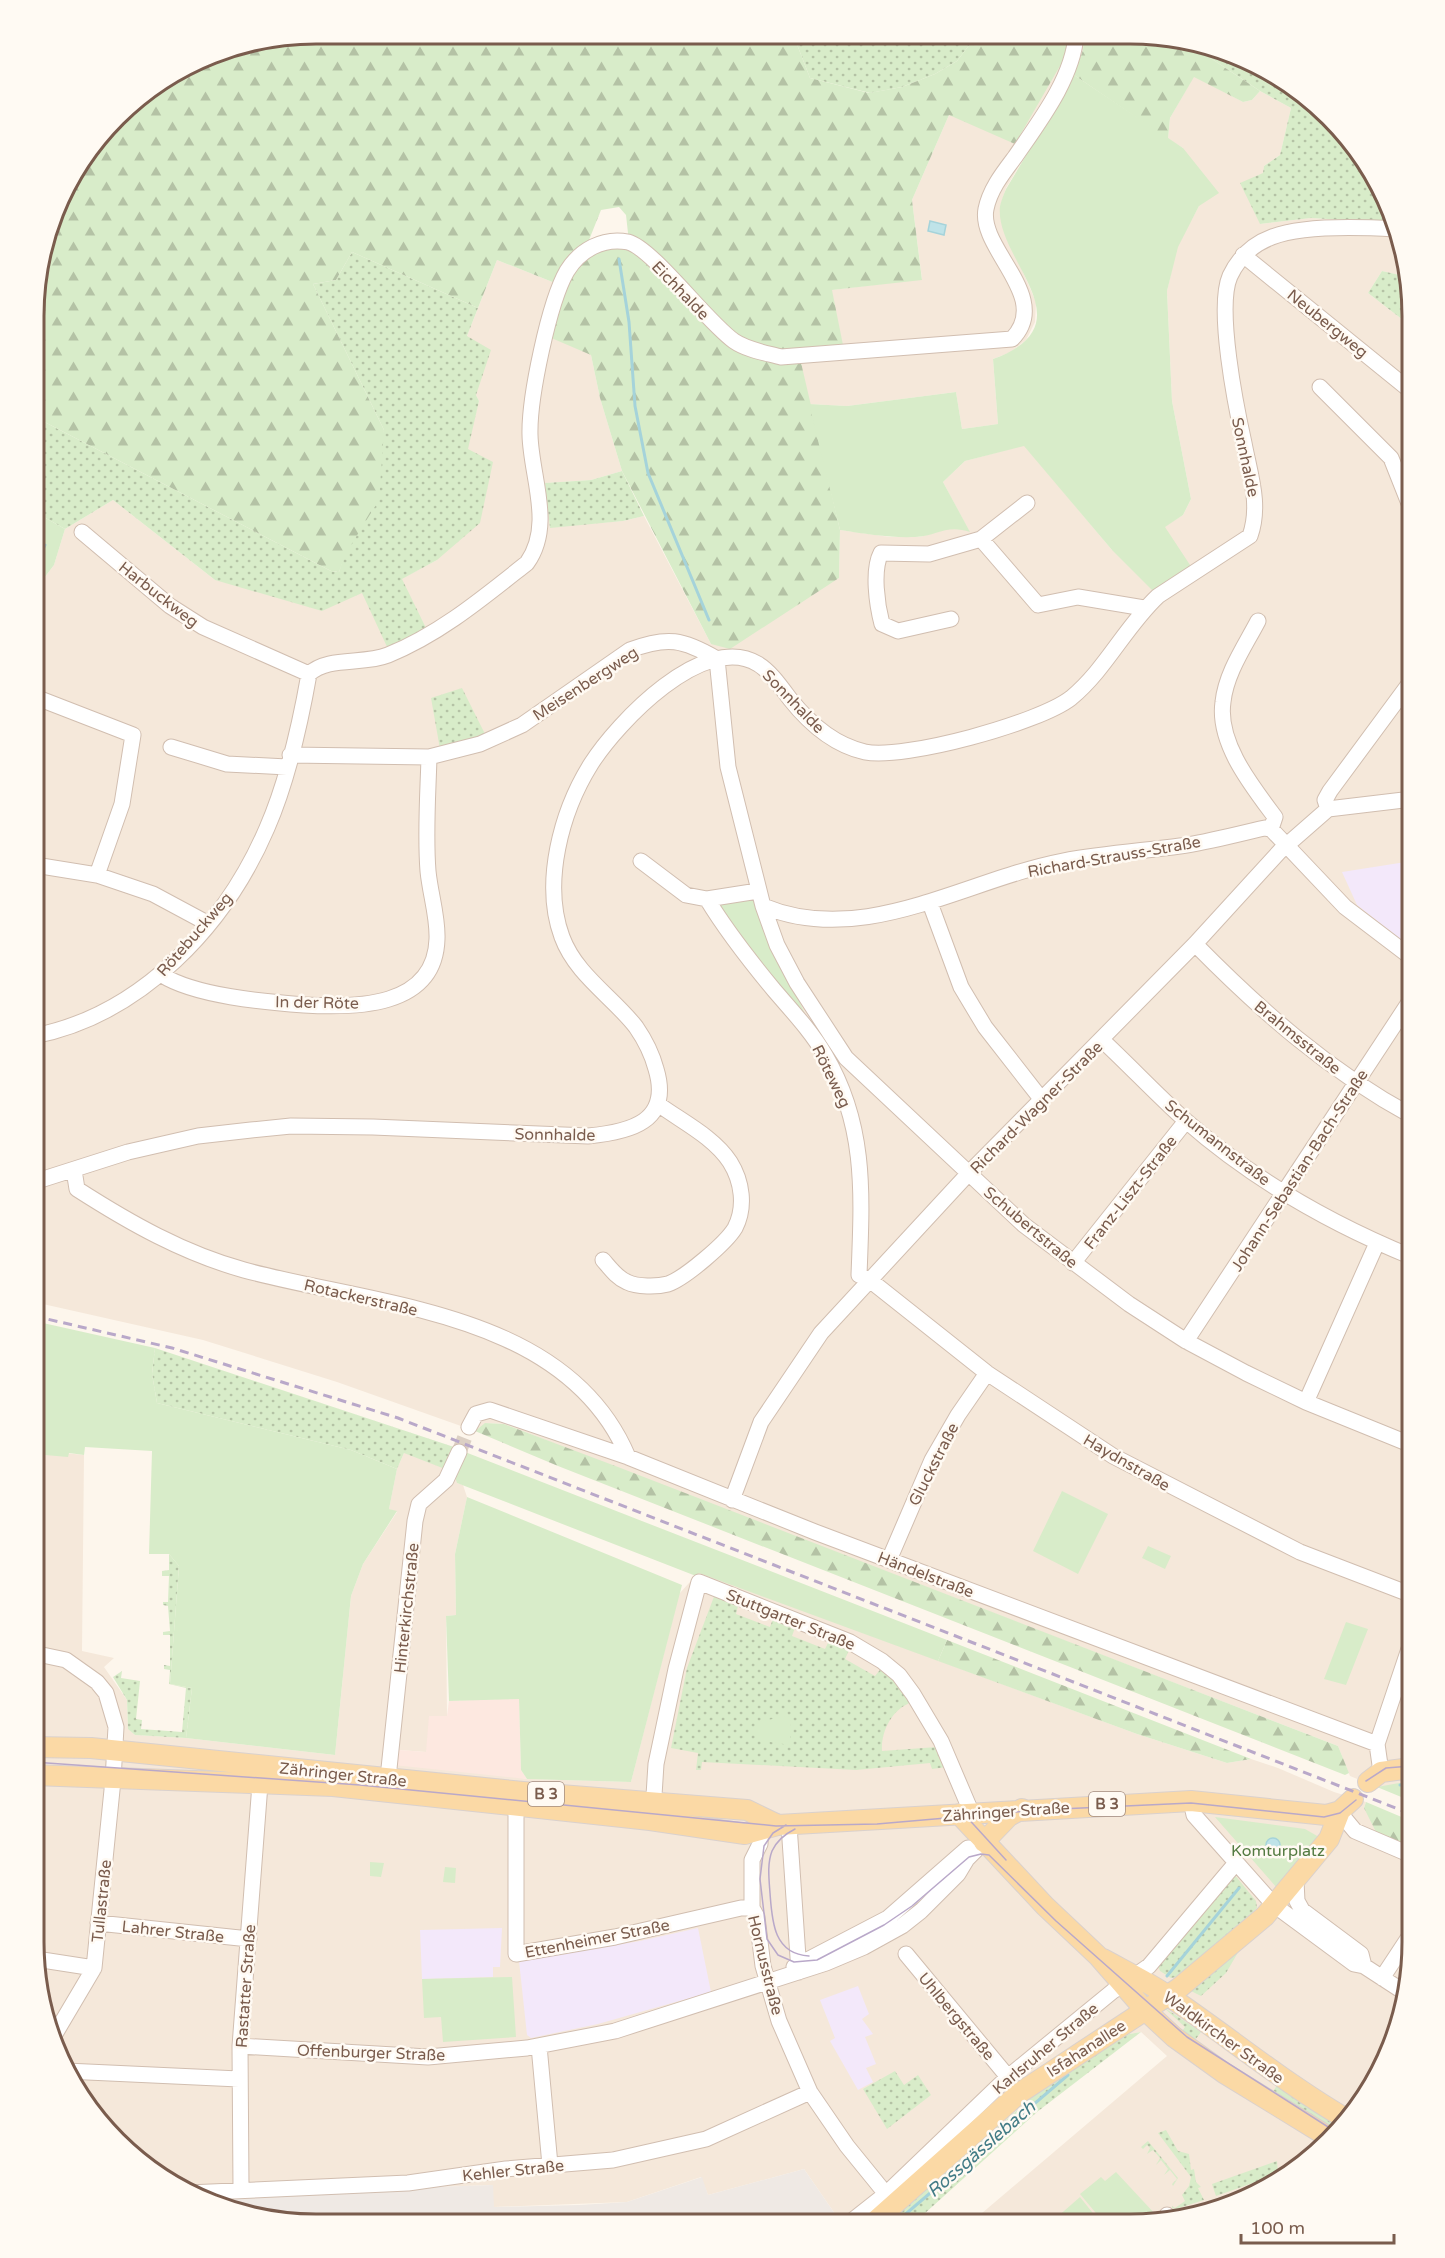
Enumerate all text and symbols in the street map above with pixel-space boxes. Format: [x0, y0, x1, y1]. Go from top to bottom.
street label: Eichhalde [647, 257, 713, 324]
street label: Neubergweg [1283, 285, 1372, 362]
street label: Sonnhalde [1227, 416, 1263, 499]
street label: Harbuckweg [114, 557, 202, 632]
street label: Meisenbergweg [529, 642, 642, 725]
street label: Sonnhalde [758, 666, 829, 738]
street label: Richard-Strauss-Straße [1026, 832, 1202, 882]
street label: Rötebuckweg [153, 889, 237, 981]
street label: In der Röte [275, 992, 359, 1014]
street label: Brahmsstraße [1250, 997, 1345, 1079]
street label: Richard-Wagner-Straße [966, 1037, 1107, 1178]
street label: Röteweg [807, 1042, 855, 1111]
street label: Johann-Sebastian-Bach-Straße [1227, 1066, 1373, 1275]
street label: Schumannstraße [1161, 1095, 1274, 1190]
street label: Sonnhalde [514, 1124, 596, 1146]
street label: Franz-Liszt-Straße [1080, 1132, 1182, 1254]
street label: Schubertstraße [979, 1183, 1082, 1273]
street label: Rotackerstraße [302, 1275, 420, 1321]
street label: Gluckstraße [904, 1420, 963, 1509]
street label: Haydnstraße [1080, 1430, 1173, 1496]
street label: Hinterkirchstraße [390, 1542, 424, 1674]
street label: Händelstraße [875, 1547, 977, 1602]
street label: Stuttgarter Straße [723, 1585, 858, 1655]
street label: Zähringer Straße [278, 1758, 407, 1792]
road number: B 3 [528, 1782, 564, 1806]
road number: B 3 [1089, 1792, 1125, 1816]
street label: Zähringer Straße [942, 1798, 1070, 1826]
park label: Komturplatz [1231, 1841, 1325, 1861]
street label: Tullastraße [88, 1859, 116, 1943]
street label: Hornusstraße [743, 1913, 787, 2017]
street label: Ettenheimer Straße [523, 1915, 671, 1963]
street label: Lahrer Straße [121, 1917, 225, 1947]
street label: Rastatter Straße [232, 1924, 260, 2049]
street label: Uhlbergstraße [914, 1969, 999, 2065]
street label: Waldkircher Straße [1159, 1987, 1288, 2088]
street label: Karlsruher Straße [989, 1999, 1103, 2099]
street label: Isfahanallee [1043, 2016, 1130, 2082]
street label: Offenburger Straße [296, 2040, 445, 2066]
water label: Rossgässlebach [922, 2095, 1041, 2202]
street label: Kehler Straße [461, 2156, 565, 2186]
scale bar [1241, 2207, 1394, 2245]
text: 100 m [1250, 2217, 1305, 2239]

